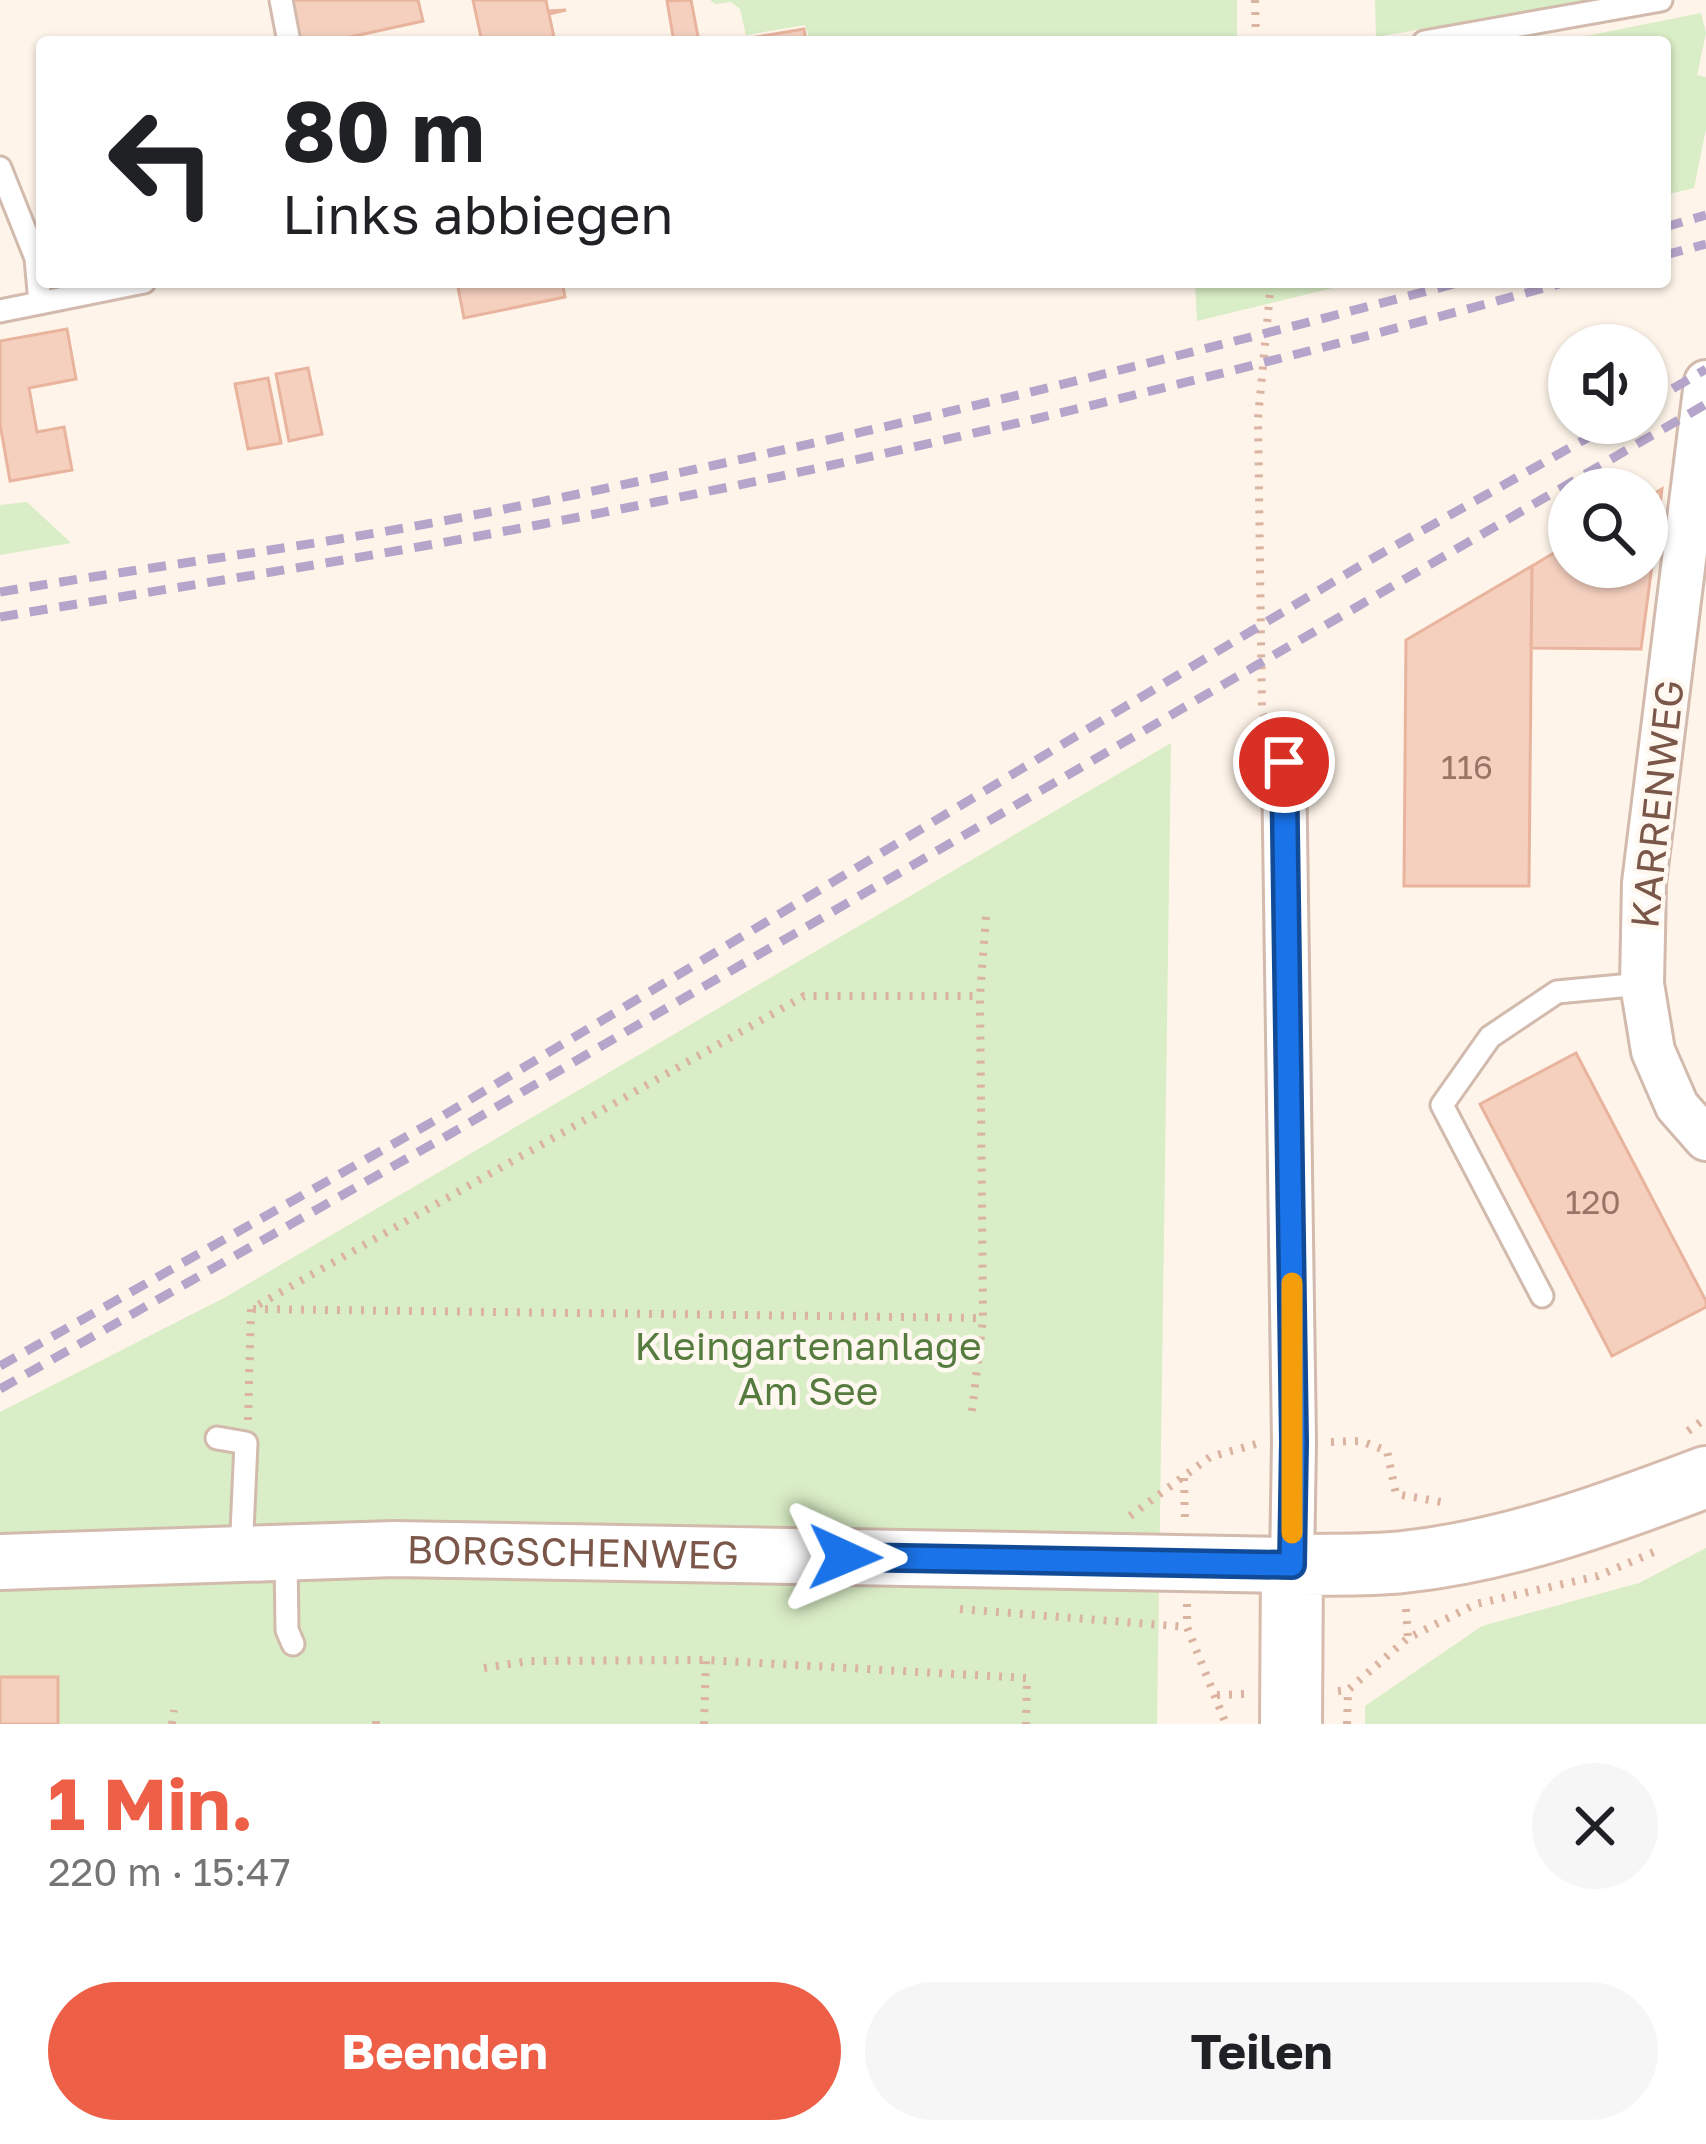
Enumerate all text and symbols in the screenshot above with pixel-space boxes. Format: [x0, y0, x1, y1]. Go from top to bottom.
text: 80 m [282, 80, 485, 180]
icon: left [84, 84, 240, 240]
text: Links abbiegen [282, 181, 674, 246]
map controls [1548, 324, 1668, 588]
button: sound [1548, 324, 1668, 444]
button: search [1548, 468, 1668, 588]
street label: KARRENWEG [1620, 678, 1693, 930]
pin [1233, 711, 1335, 813]
icon: arrive [1251, 729, 1317, 795]
house number: 116 [1441, 747, 1493, 786]
house number: 120 [1565, 1182, 1621, 1221]
park label: Kleingartenanlage Am See [634, 1322, 982, 1414]
position arrow [782, 1494, 908, 1620]
street label: BORGSCHENWEG [406, 1525, 739, 1578]
text: 1 Min. [48, 1759, 254, 1846]
button: close [1532, 1763, 1658, 1889]
text: 220 m · 15:47 [48, 1848, 291, 1895]
button: Beenden [48, 1982, 841, 2120]
button: Teilen [865, 1982, 1658, 2120]

